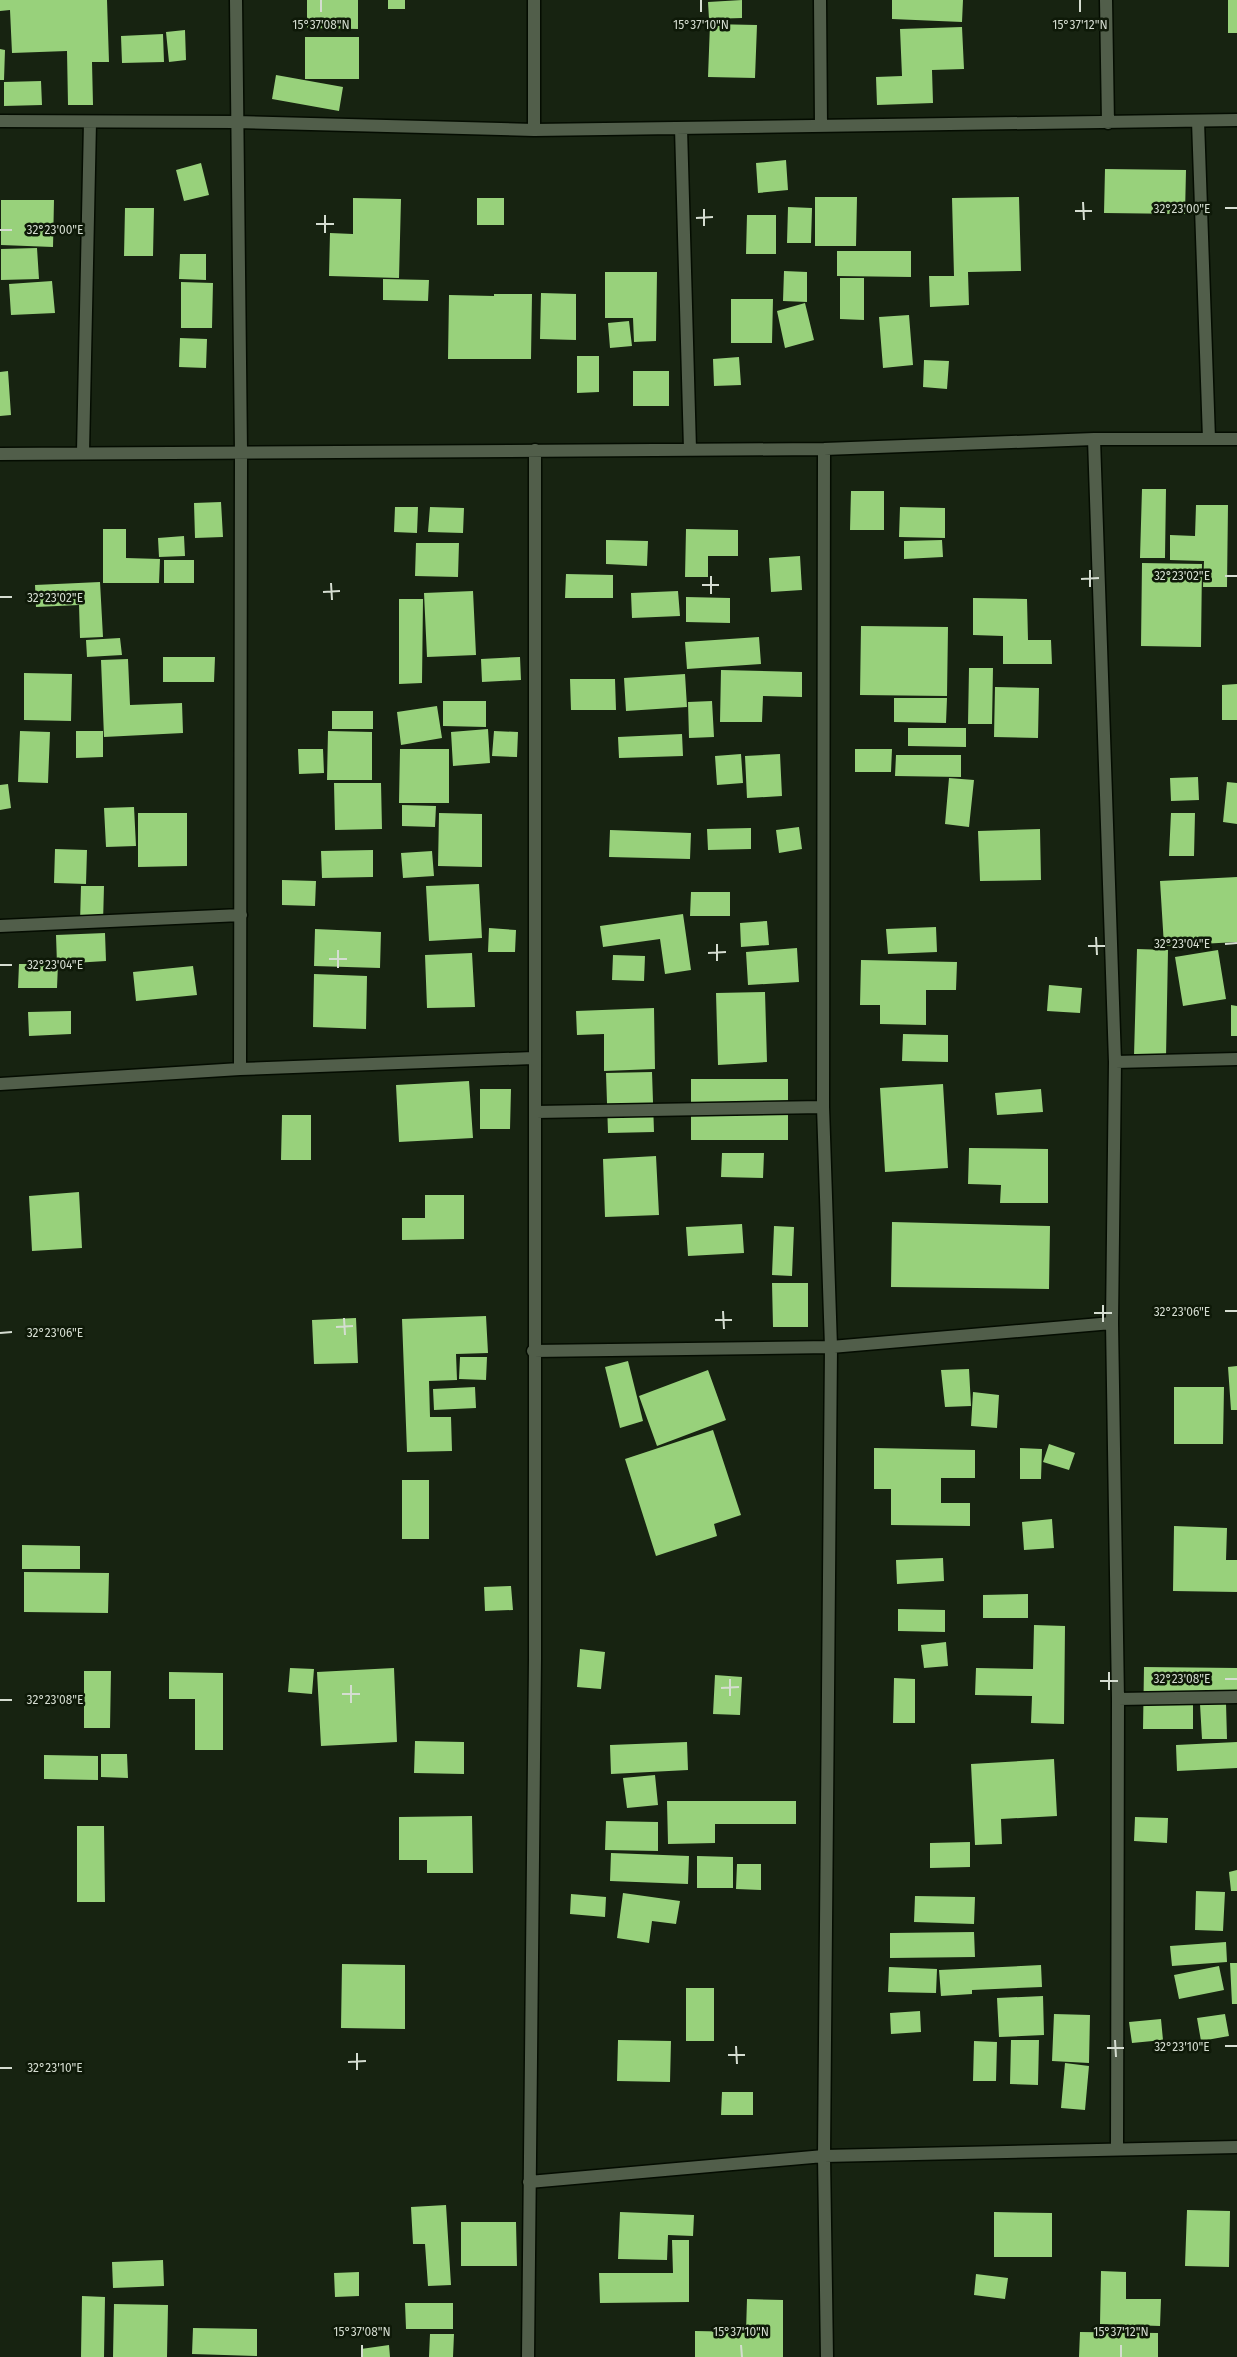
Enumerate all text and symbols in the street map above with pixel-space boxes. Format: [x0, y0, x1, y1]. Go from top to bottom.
text: 15°37'08"N [292, 18, 350, 32]
text: 15°37'10"N [673, 18, 729, 32]
text: 15°37'12"N [1052, 18, 1108, 32]
text: 32°23'00"E [1154, 202, 1210, 216]
text: 32°23'00"E [27, 223, 83, 237]
text: 32°23'02"E [1154, 569, 1210, 583]
text: 32°23'02"E [27, 591, 83, 605]
text: 32°23'04"E [1154, 937, 1210, 951]
text: 32°23'04"E [27, 958, 83, 972]
text: 32°23'06"E [1154, 1305, 1210, 1319]
text: 32°23'06"E [27, 1326, 83, 1340]
text: 32°23'08"E [1154, 1672, 1210, 1686]
text: 32°23'08"E [27, 1693, 83, 1707]
text: 32°23'10"E [1154, 2040, 1210, 2054]
text: 32°23'10"E [27, 2061, 83, 2075]
text: 15°37'08"N [333, 2325, 391, 2339]
text: 15°37'10"N [713, 2325, 769, 2339]
text: 15°37'12"N [1093, 2325, 1149, 2339]

